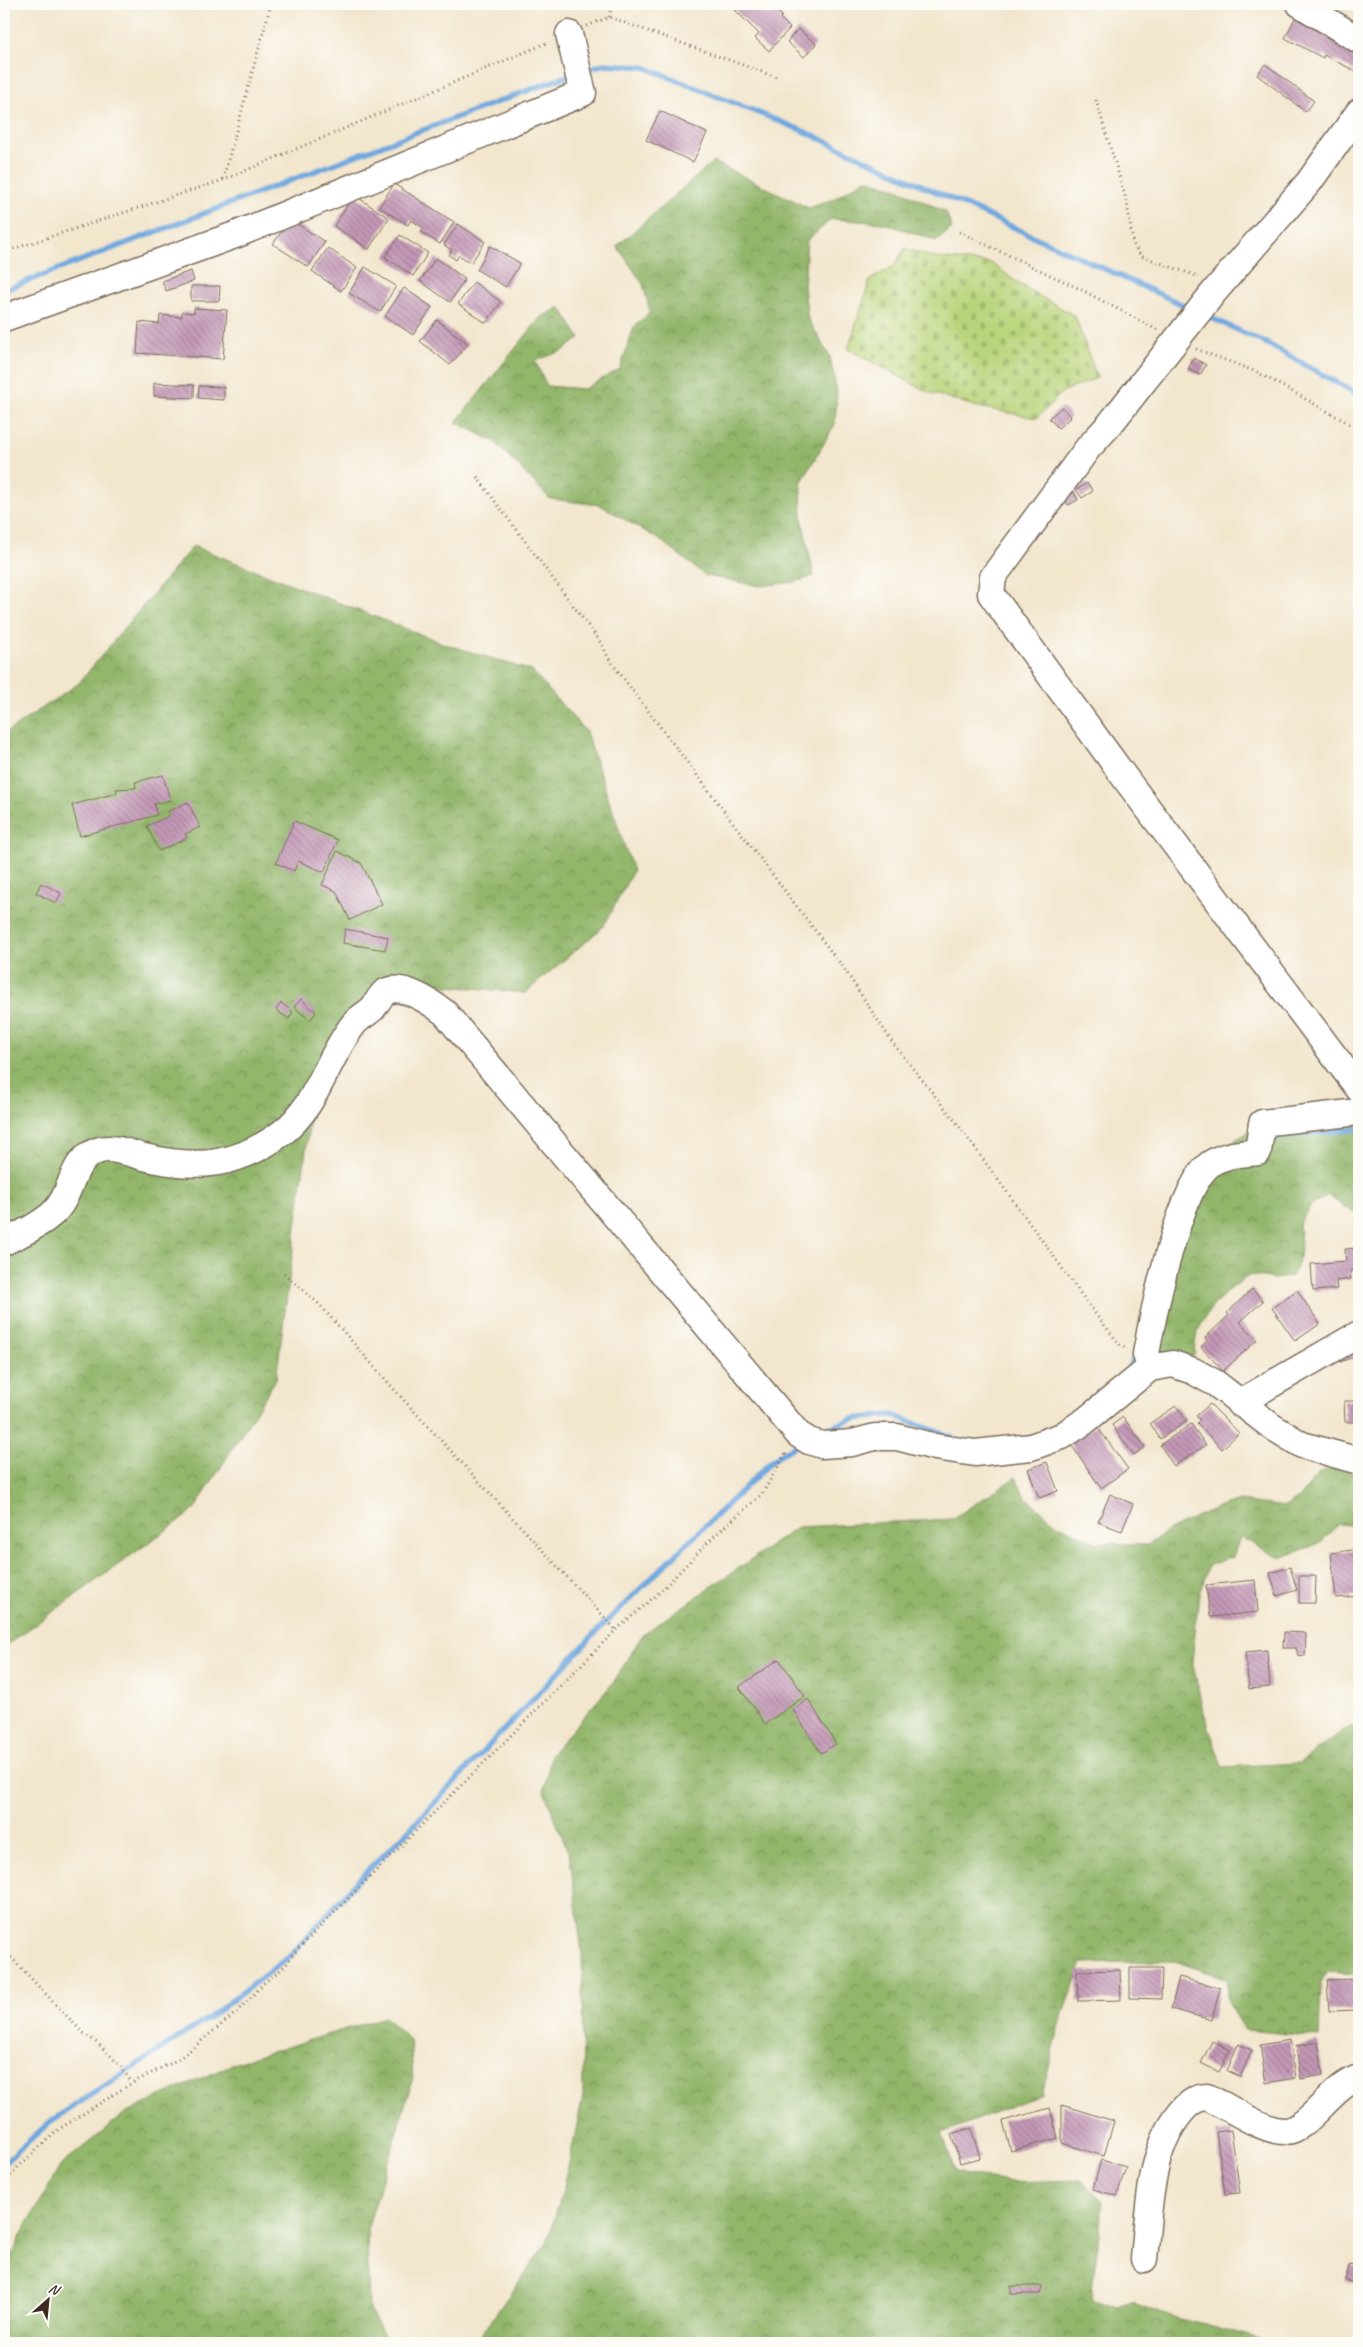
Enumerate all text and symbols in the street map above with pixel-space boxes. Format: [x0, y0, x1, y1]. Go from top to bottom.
north arrow [22, 2274, 72, 2324]
text: N [46, 2279, 63, 2299]

